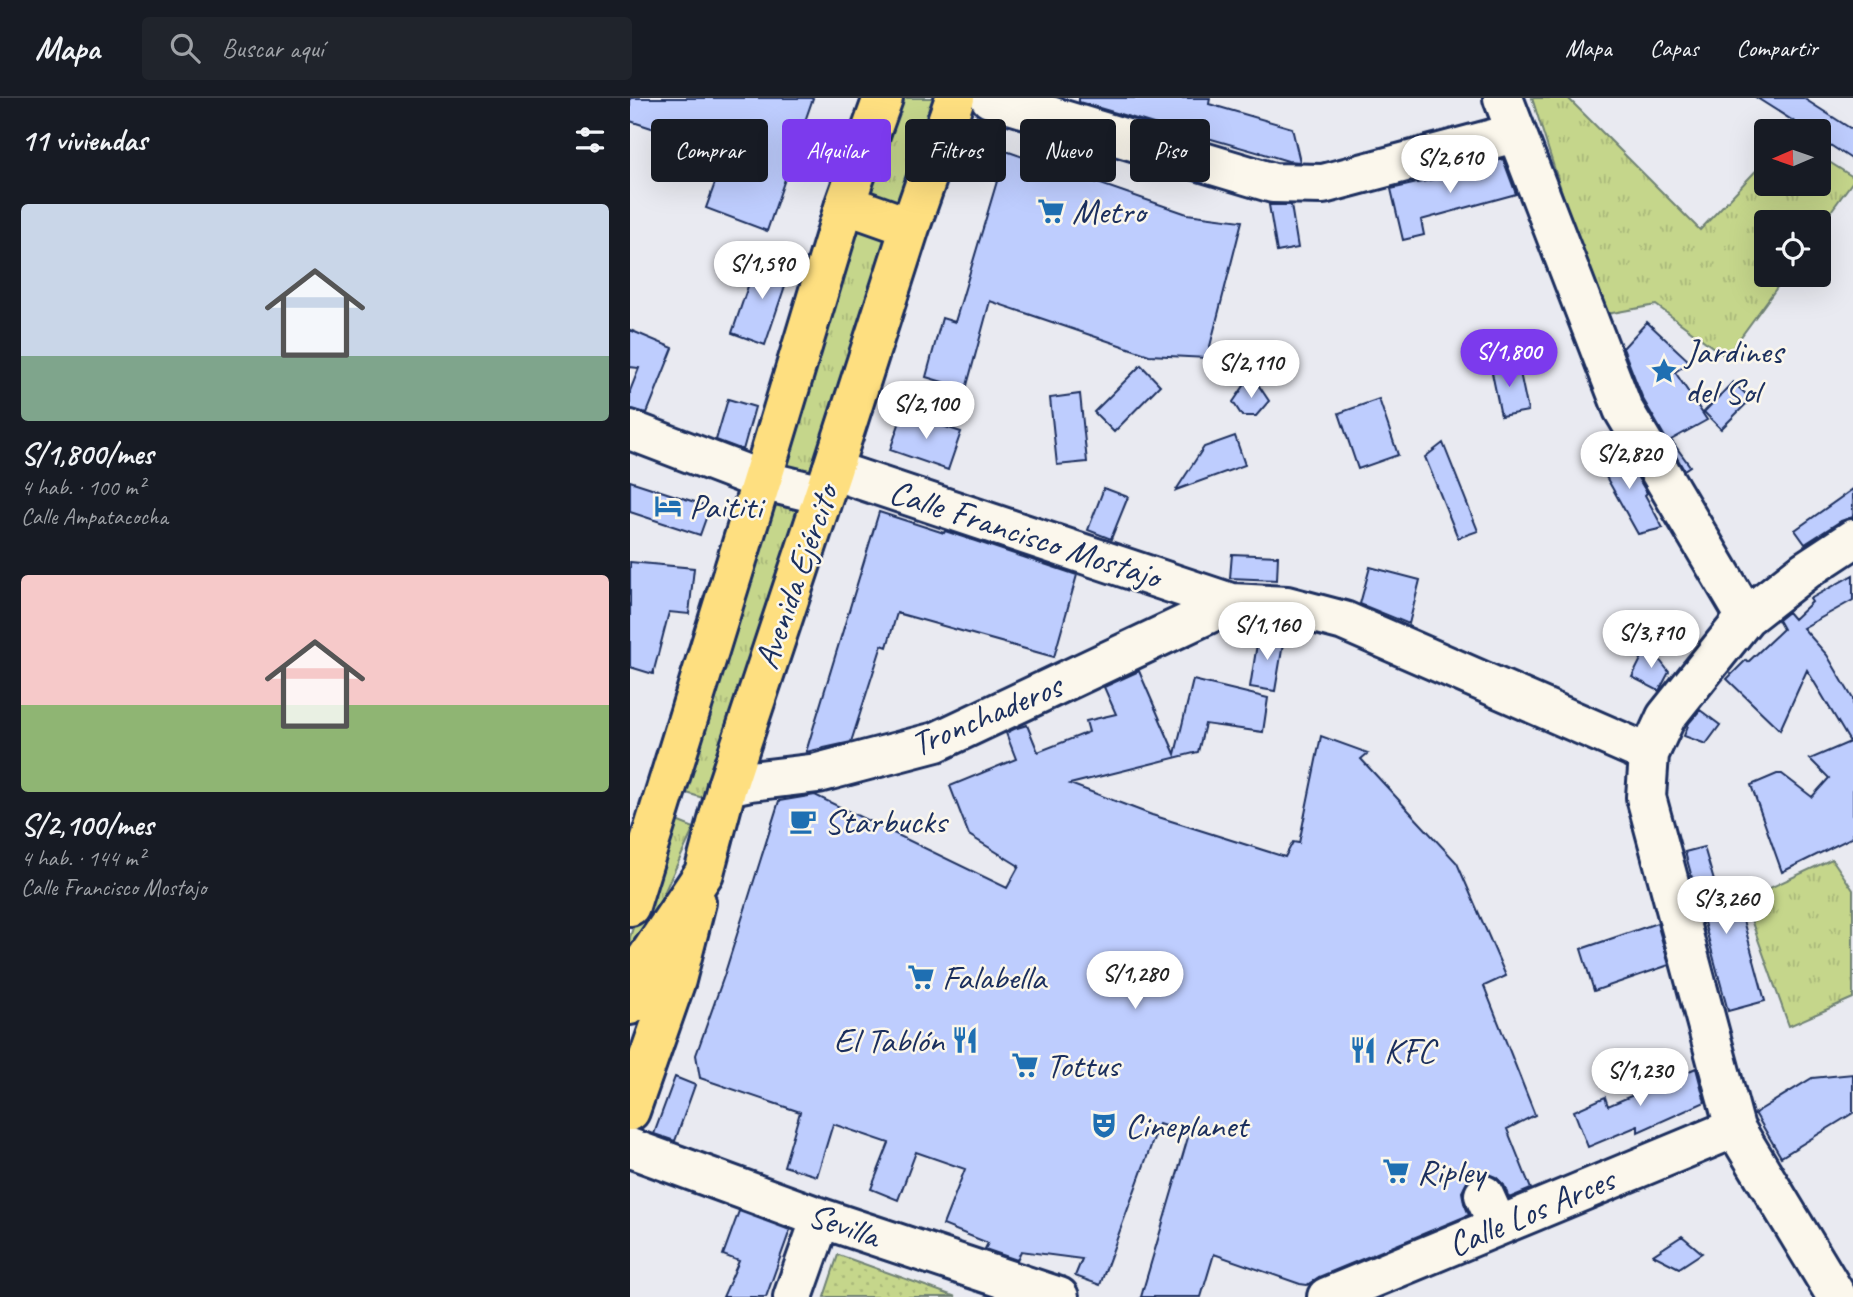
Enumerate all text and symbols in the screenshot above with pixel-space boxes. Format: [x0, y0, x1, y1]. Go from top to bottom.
search box [142, 17, 632, 80]
text: Mapa [35, 27, 100, 69]
icon: search [166, 29, 204, 67]
text: Buscar aquí [222, 32, 324, 65]
text: Mapa [1565, 33, 1612, 63]
text: Capas [1650, 33, 1698, 63]
text: Compartir [1736, 33, 1818, 63]
chip: Comprar [651, 119, 768, 182]
chip: Alquilar [782, 119, 891, 182]
chip: Filtros [905, 119, 1006, 182]
chip: Nuevo [1020, 119, 1116, 182]
chip: Piso [1130, 119, 1210, 182]
north arrow [1754, 119, 1830, 196]
map controls [1754, 119, 1831, 287]
text: 11 viviendas [21, 121, 147, 159]
icon: filters [571, 121, 609, 159]
pin: S/2,610 [1385, 136, 1515, 195]
text: S/2,610 [1417, 143, 1483, 172]
place label: Metro [1072, 189, 1149, 234]
supermarket icon: Metro [1036, 196, 1066, 226]
button: locate [1754, 210, 1831, 287]
pin: S/1,590 [697, 242, 827, 301]
text: S/1,590 [730, 249, 794, 278]
icon: home [252, 250, 378, 376]
place label: Jardines del Sol [1683, 329, 1786, 414]
pin: S/1,800 [1444, 330, 1574, 389]
text: S/1,800 [1477, 337, 1541, 366]
pin: S/2,110 [1186, 341, 1316, 400]
text: S/2,110 [1219, 348, 1283, 377]
place icon: Jardines del Sol [1649, 356, 1679, 386]
pin: S/2,100 [861, 382, 991, 441]
text: S/2,100 [894, 389, 958, 418]
pin: S/2,820 [1564, 432, 1694, 491]
text: S/1,800/mes [21, 435, 153, 473]
text: S/2,820 [1597, 439, 1661, 468]
street label: Calle Francisco Mostajo [884, 469, 1170, 600]
text: 4 hab. · 100 m² [21, 473, 145, 502]
street label: Avenida Ejército [744, 476, 850, 675]
place label: Paititi [689, 484, 766, 529]
hotel icon: Paititi [653, 491, 683, 521]
text: Calle Ampatacocha [21, 502, 168, 531]
pin: S/1,160 [1202, 602, 1332, 662]
text: S/1,160 [1234, 610, 1300, 639]
pin: S/3,710 [1586, 610, 1716, 670]
text: S/3,710 [1619, 618, 1683, 647]
icon: home [252, 621, 378, 747]
street label: Tronchaderos [904, 662, 1071, 767]
place label: Starbucks [824, 799, 950, 844]
text: S/2,100/mes [21, 806, 153, 844]
cafe icon: Starbucks [788, 806, 818, 836]
text: 4 hab. · 144 m² [21, 844, 145, 873]
text: Calle Francisco Mostajo [21, 873, 206, 902]
pin: S/3,260 [1661, 876, 1791, 936]
text: S/3,260 [1693, 884, 1759, 913]
pin: S/1,280 [1070, 951, 1200, 1011]
place label: Falabella [942, 955, 1049, 1000]
text: S/1,280 [1103, 959, 1167, 988]
supermarket icon: Falabella [906, 962, 936, 992]
place label: El Tablón [834, 1018, 945, 1063]
restaurant icon: El Tablón [950, 1025, 980, 1055]
place label: KFC [1384, 1028, 1439, 1073]
restaurant icon: KFC [1348, 1035, 1378, 1065]
place label: Tottus [1046, 1043, 1122, 1088]
pin: S/1,230 [1575, 1048, 1705, 1108]
supermarket icon: Tottus [1010, 1050, 1040, 1080]
text: S/1,230 [1608, 1056, 1672, 1085]
place label: Cineplanet [1125, 1103, 1251, 1148]
theatre icon: Cineplanet [1089, 1110, 1119, 1140]
place label: Ripley [1417, 1149, 1488, 1194]
supermarket icon: Ripley [1381, 1156, 1411, 1186]
street label: Calle Los Arces [1441, 1156, 1624, 1267]
street label: Sevilla [803, 1192, 888, 1259]

